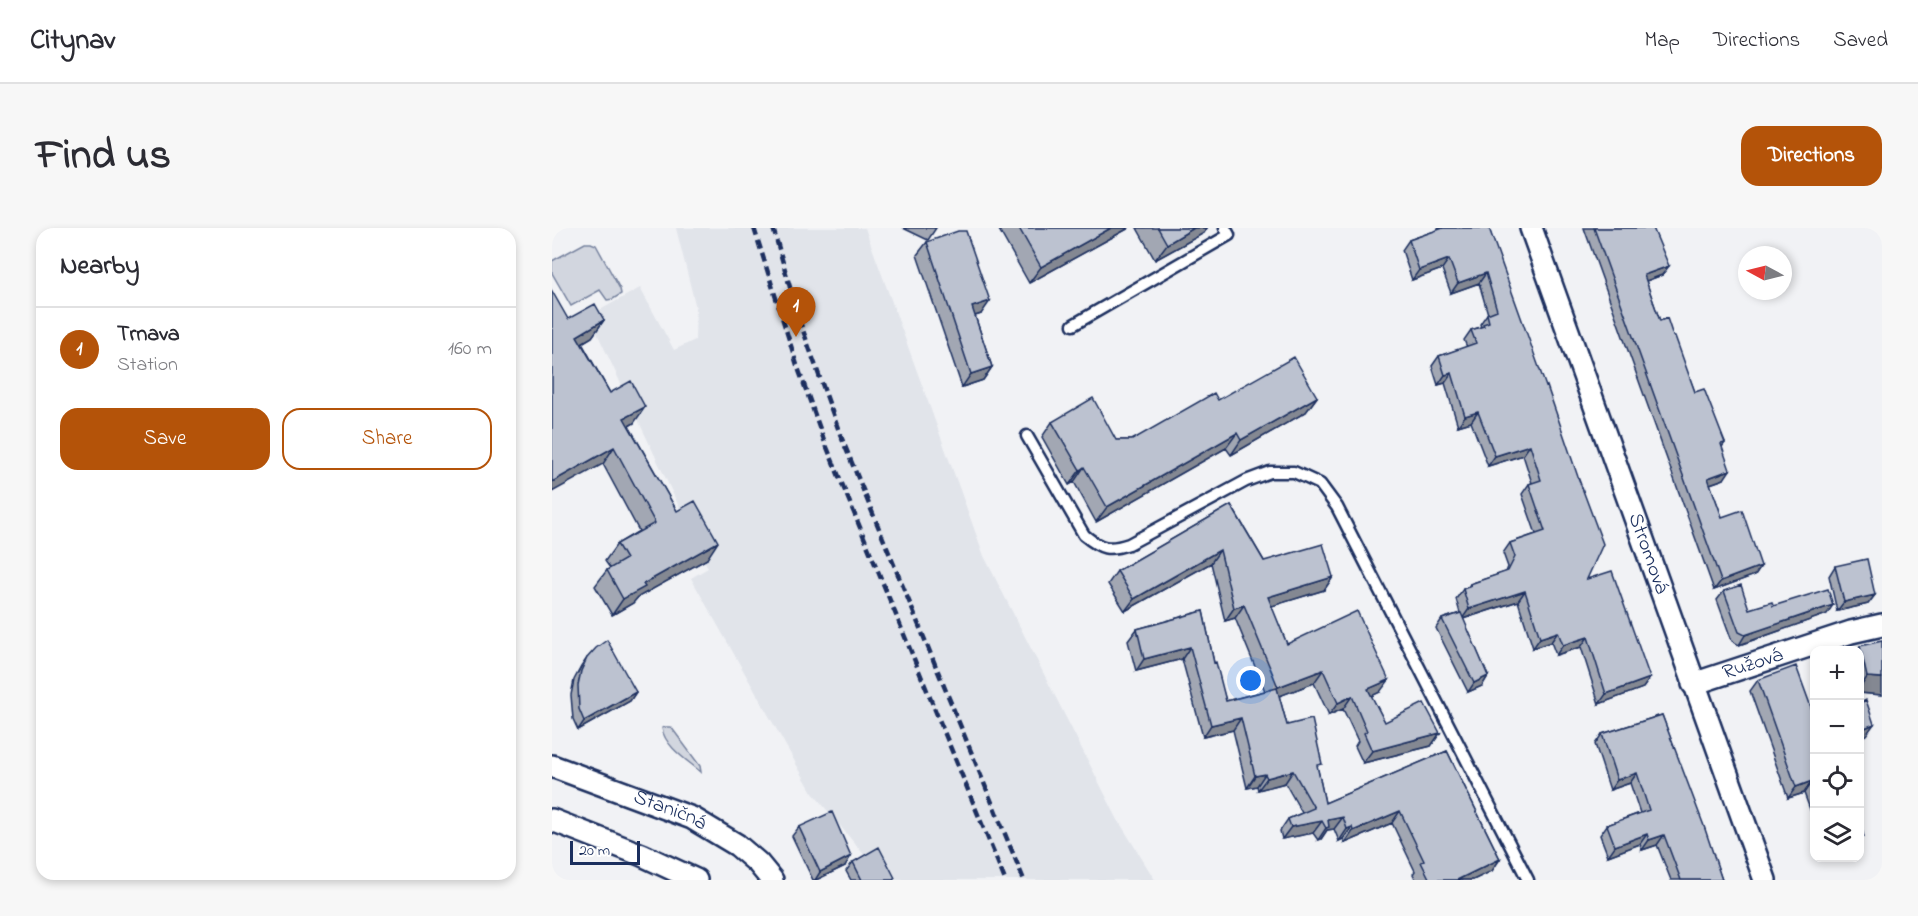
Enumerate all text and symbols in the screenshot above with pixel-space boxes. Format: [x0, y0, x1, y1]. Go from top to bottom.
text: Citynav [30, 21, 115, 62]
text: Map [1644, 26, 1680, 56]
text: Directions [1713, 26, 1800, 56]
text: Saved [1833, 26, 1888, 56]
text: Find us [36, 126, 171, 187]
button: Directions [1741, 126, 1882, 186]
north arrow [1738, 246, 1792, 300]
text: Nearby [60, 248, 139, 286]
pin: 1 [776, 288, 816, 337]
text: Trnava [117, 319, 180, 351]
text: 1 [76, 335, 83, 364]
text: 160 m [448, 335, 492, 364]
text: Station [117, 351, 178, 380]
button: Save [60, 408, 270, 470]
button: Share [282, 408, 492, 470]
street label: Stromová [1620, 509, 1676, 599]
street label: Ružová [1719, 640, 1787, 688]
map controls [1810, 646, 1864, 862]
button: + [1810, 646, 1864, 700]
your location [1236, 666, 1265, 695]
button: − [1810, 700, 1864, 754]
button: locate [1810, 754, 1864, 808]
street label: Staničná [629, 783, 713, 839]
button: layers [1810, 808, 1864, 862]
scale bar [570, 838, 640, 866]
text: 20 m [579, 839, 610, 863]

